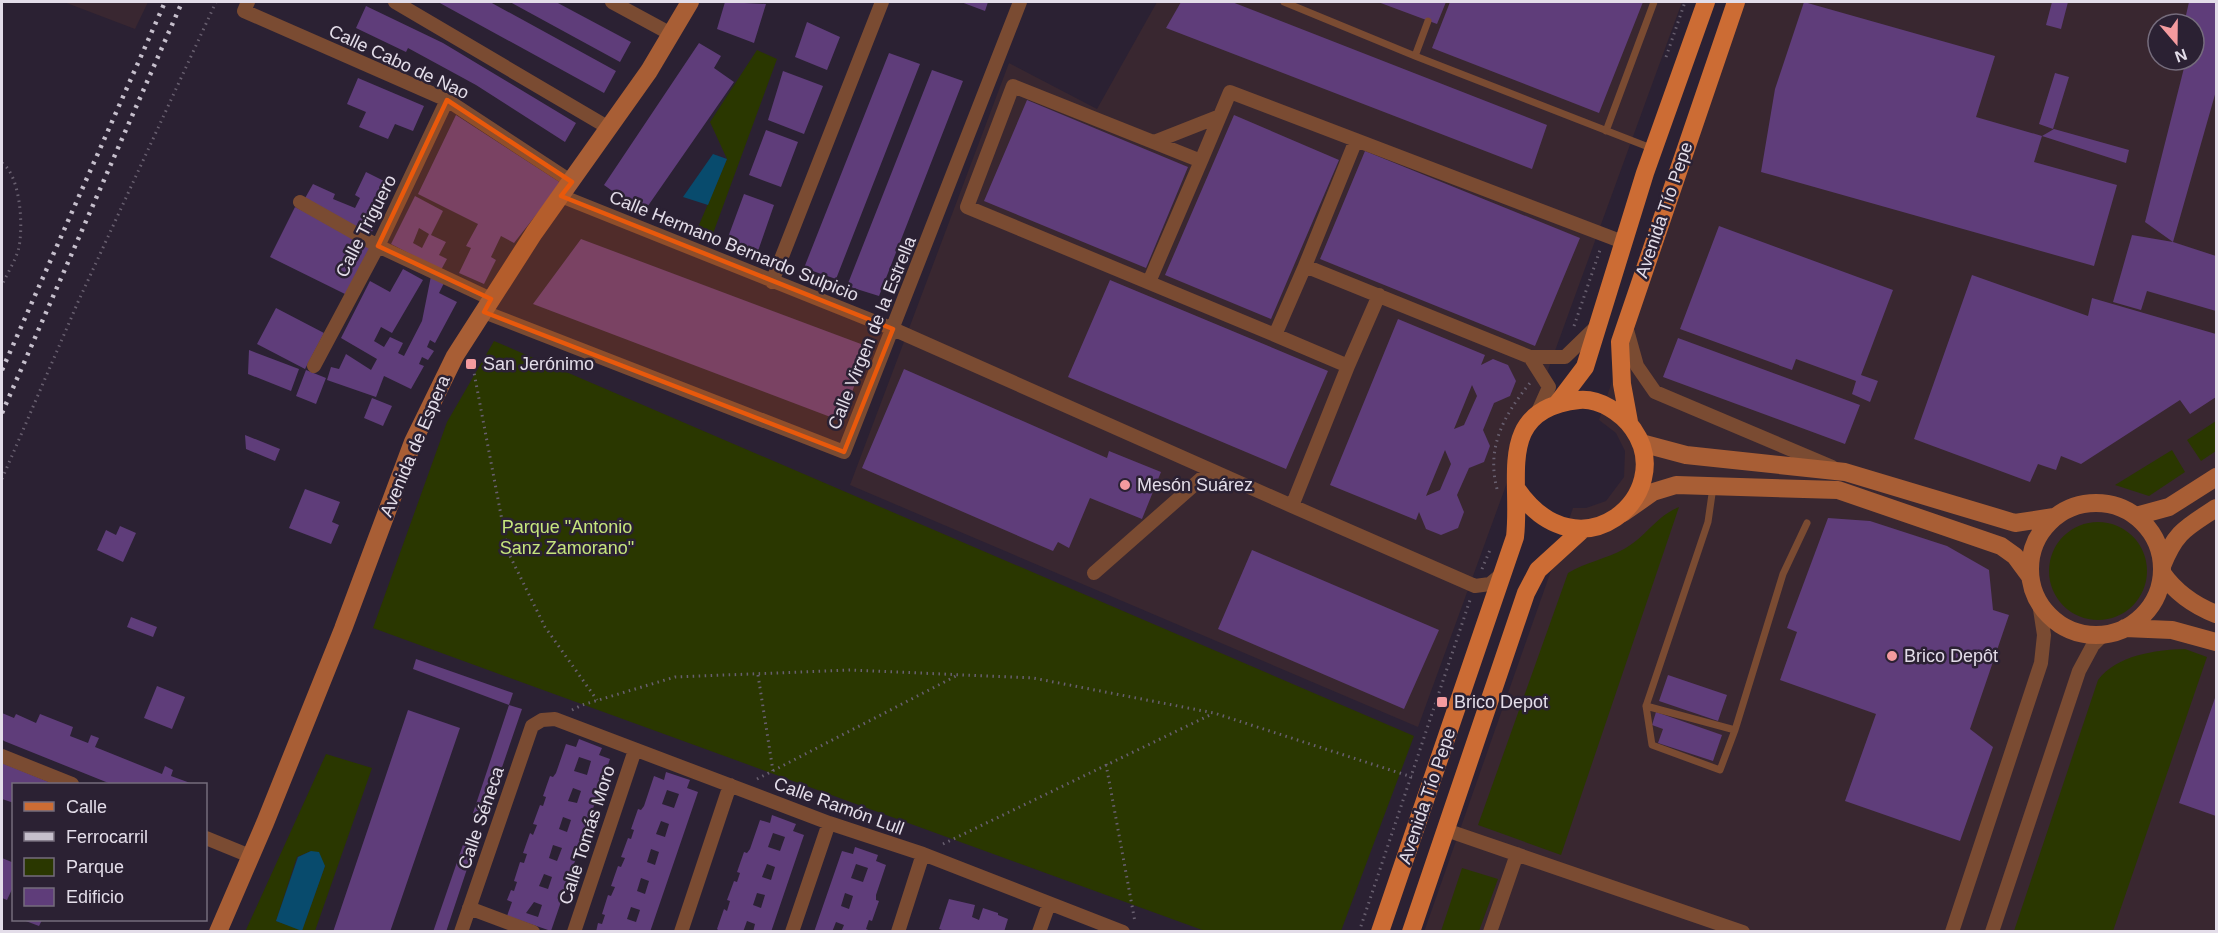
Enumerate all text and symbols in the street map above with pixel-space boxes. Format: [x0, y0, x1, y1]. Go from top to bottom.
north arrow [2146, 12, 2206, 72]
street label: Calle Cabo de Nao [326, 21, 472, 103]
text: N [2173, 46, 2189, 66]
street label: Avenida Tío Pepe [1631, 139, 1697, 281]
street label: Calle Triguero [332, 172, 400, 280]
street label: Calle Hermano Bernardo Sulpicio [606, 187, 862, 305]
street label: Calle Virgen de la Estrella [824, 232, 920, 433]
place label: San Jerónimo [483, 354, 594, 374]
marker: San Jerónimo [464, 357, 478, 371]
street label: Avenida de Espera [376, 371, 454, 520]
place label: Mesón Suárez [1137, 475, 1253, 495]
marker: Mesón Suárez [1118, 478, 1132, 492]
park label: Parque "Antonio Sanz Zamorano" [500, 517, 634, 558]
place label: Brico Depôt [1904, 646, 1998, 666]
marker: Brico Depôt [1885, 649, 1899, 663]
place label: Brico Depot [1454, 692, 1548, 712]
marker: Brico Depot [1435, 695, 1449, 709]
street label: Avenida Tío Pepe [1394, 725, 1460, 867]
street label: Calle Séneca [454, 763, 508, 872]
street label: Calle Tomás Moro [555, 763, 619, 907]
street label: Calle Ramón Lull [771, 773, 907, 839]
legend [12, 783, 207, 921]
text: Calle [66, 797, 107, 817]
text: Ferrocarril [66, 827, 148, 847]
text: Parque [66, 857, 124, 877]
text: Edificio [66, 887, 124, 907]

